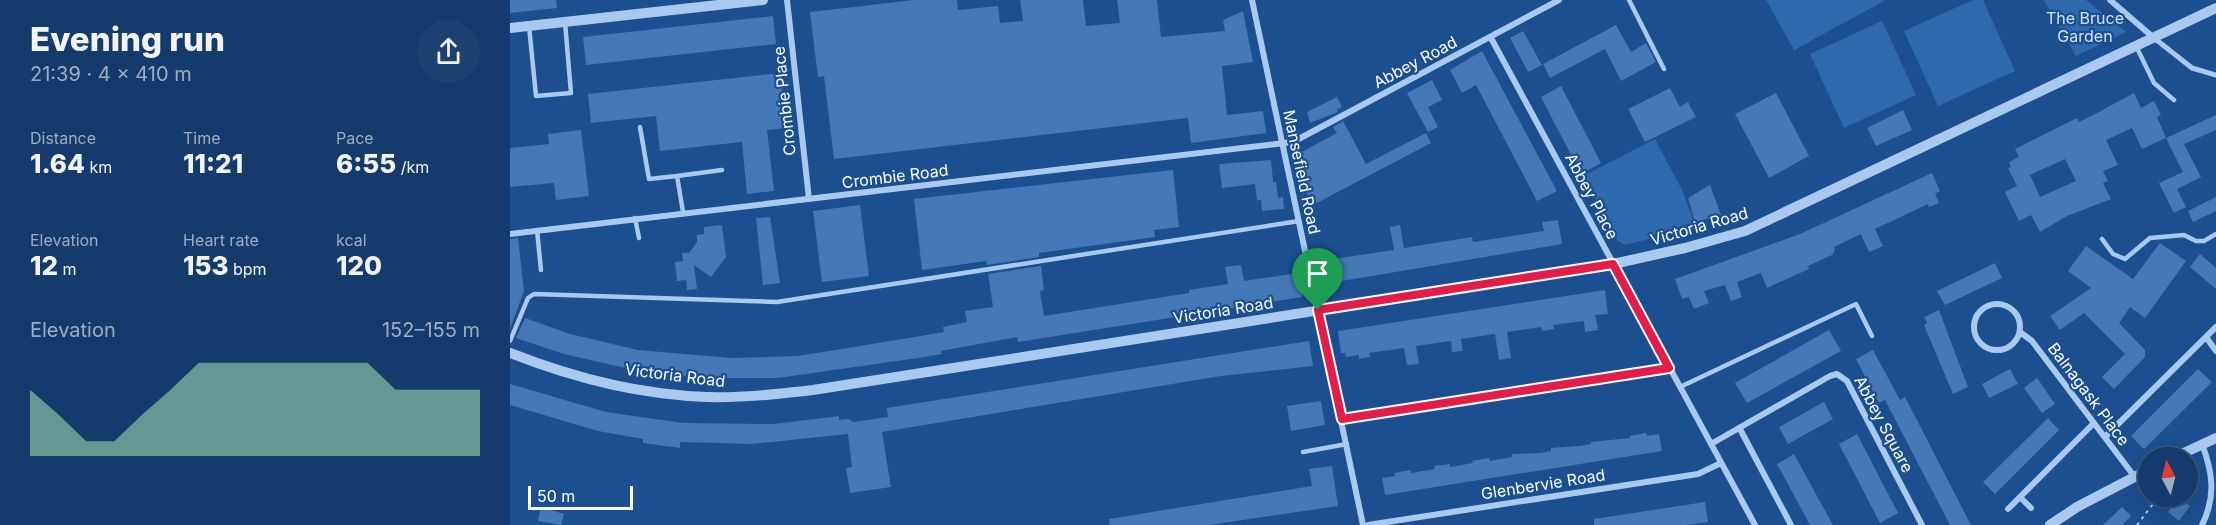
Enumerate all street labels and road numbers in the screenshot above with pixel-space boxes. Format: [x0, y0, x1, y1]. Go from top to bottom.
street label: Abbey Road [1370, 32, 1460, 92]
street label: Crombie Place [768, 45, 800, 157]
street label: Mansefield Road [1279, 108, 1325, 236]
street label: Abbey Place [1561, 150, 1623, 242]
street label: Crombie Road [841, 160, 949, 192]
street label: Victoria Road [1648, 202, 1750, 250]
street label: Victoria Road [1172, 292, 1274, 328]
street label: Balnagask Place [2044, 339, 2134, 449]
street label: Victoria Road [624, 359, 726, 391]
street label: Abbey Square [1850, 372, 1918, 476]
street label: Glenbervie Road [1480, 464, 1606, 504]

